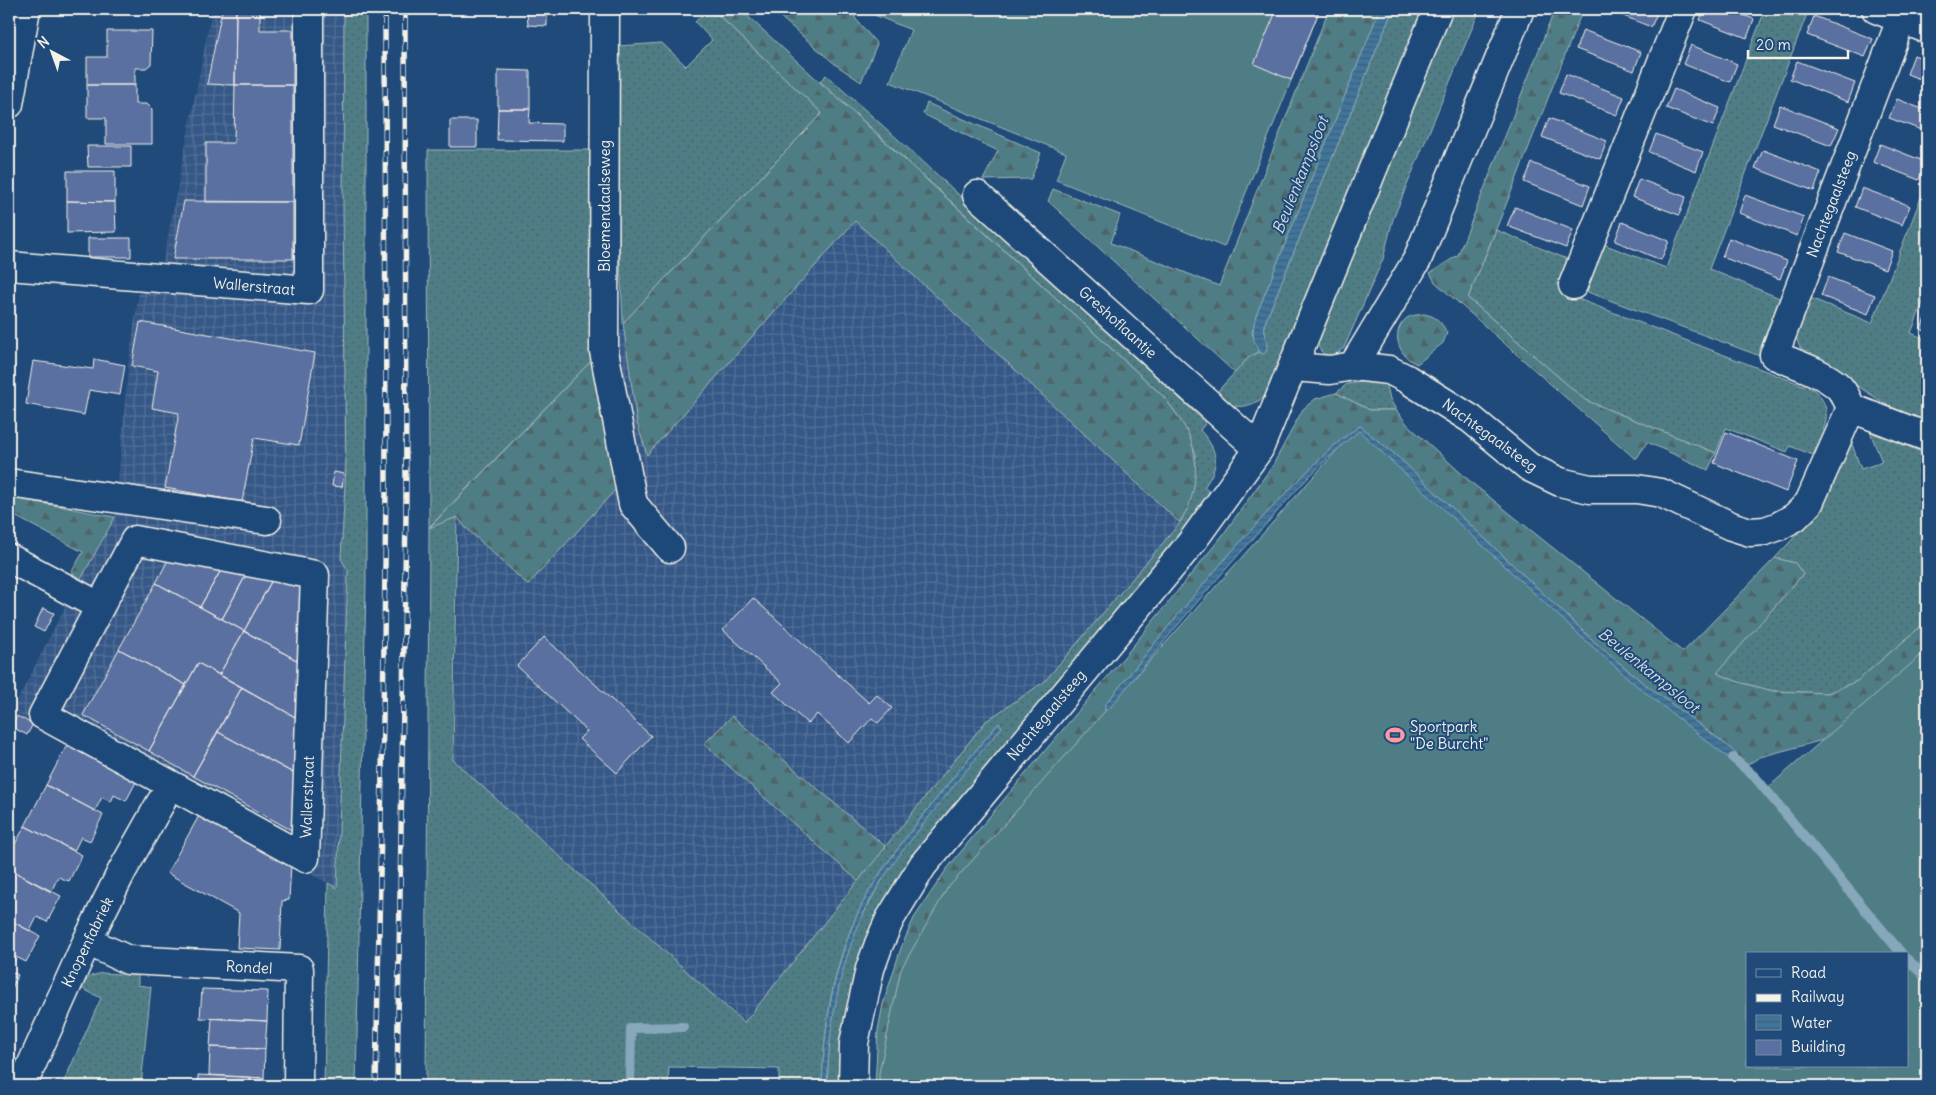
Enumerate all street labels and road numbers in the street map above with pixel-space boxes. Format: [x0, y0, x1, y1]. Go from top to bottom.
street label: Bloemendaalseweg [595, 140, 614, 272]
street label: Nachtegaalsteeg [1802, 148, 1860, 260]
street label: Wallerstraat [212, 273, 296, 299]
street label: Greshoflaantje [1075, 282, 1161, 362]
street label: Nachtegaalsteeg [1439, 394, 1541, 476]
street label: Nachtegaalsteeg [1002, 666, 1090, 764]
street label: Wallerstraat [296, 755, 318, 839]
street label: Knopenfabriek [57, 893, 117, 990]
street label: Rondel [225, 956, 273, 978]

